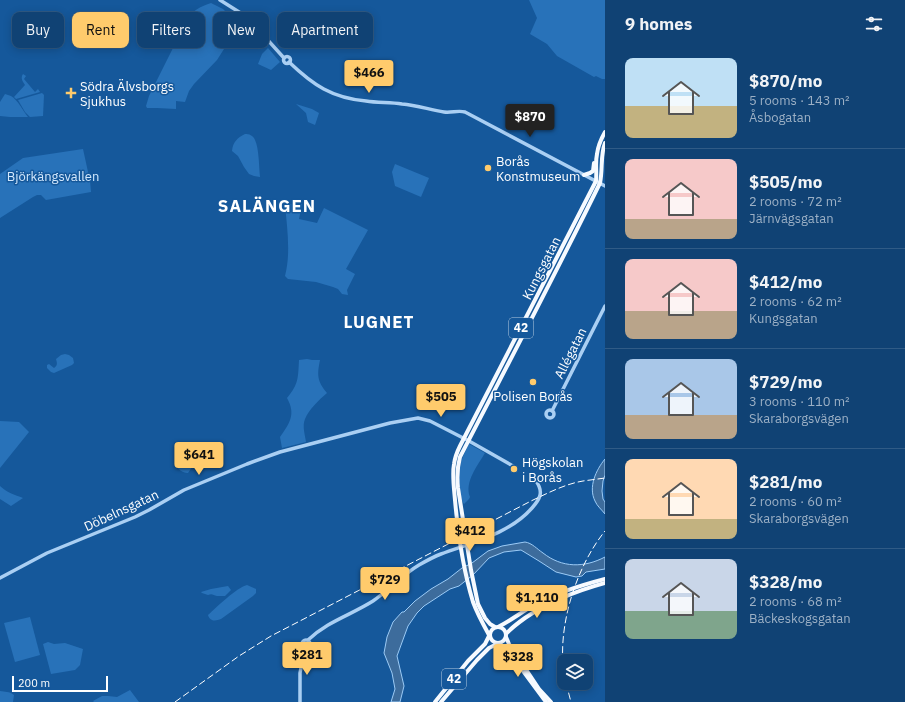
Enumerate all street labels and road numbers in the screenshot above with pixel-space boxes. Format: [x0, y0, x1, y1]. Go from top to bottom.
street label: Kungsgatan [518, 234, 565, 303]
road number: 42 [509, 318, 533, 338]
street label: Allégatan [550, 325, 591, 382]
street label: Döbelnsgatan [81, 486, 161, 535]
road number: 42 [442, 669, 466, 689]

